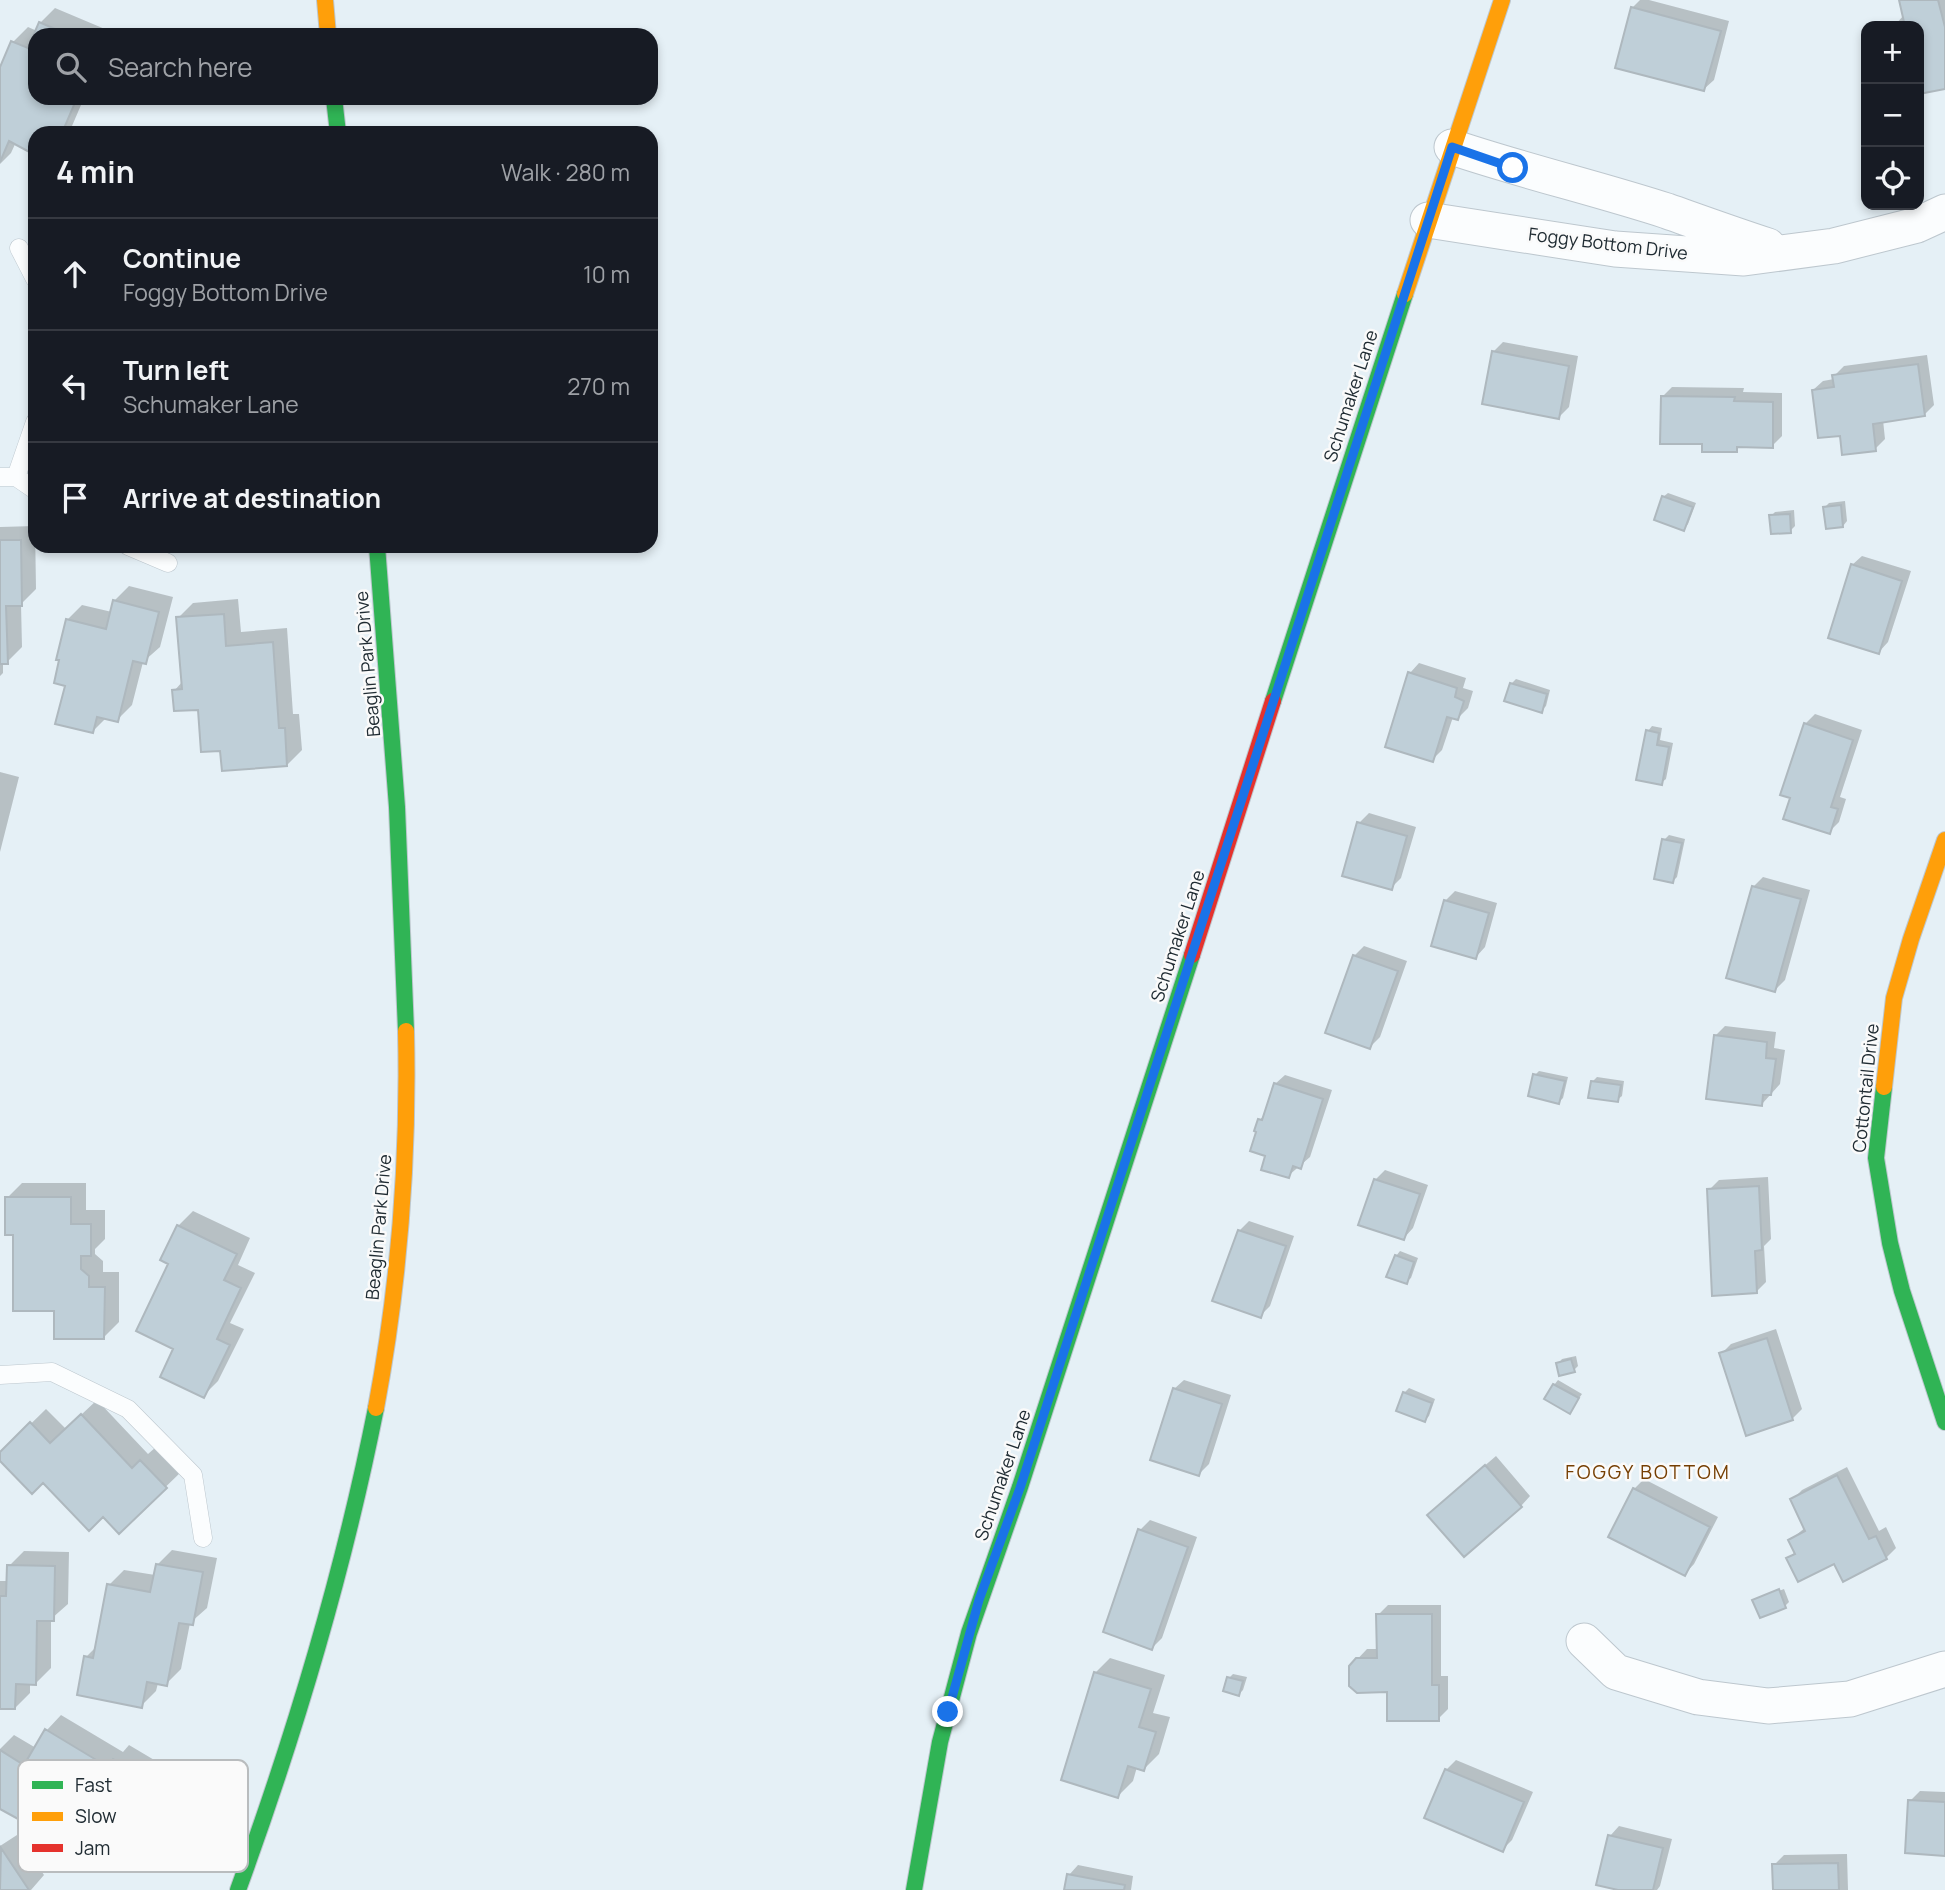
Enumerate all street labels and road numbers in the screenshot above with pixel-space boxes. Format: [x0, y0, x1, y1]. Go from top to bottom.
street label: Foggy Bottom Drive [1527, 221, 1689, 265]
street label: Schumaker Lane [1317, 327, 1383, 465]
street label: Beaglin Park Drive [349, 590, 385, 738]
street label: Schumaker Lane [1144, 867, 1210, 1005]
street label: Cottontail Drive [1846, 1022, 1884, 1154]
street label: Beaglin Park Drive [360, 1153, 396, 1301]
street label: Schumaker Lane [968, 1406, 1036, 1544]

